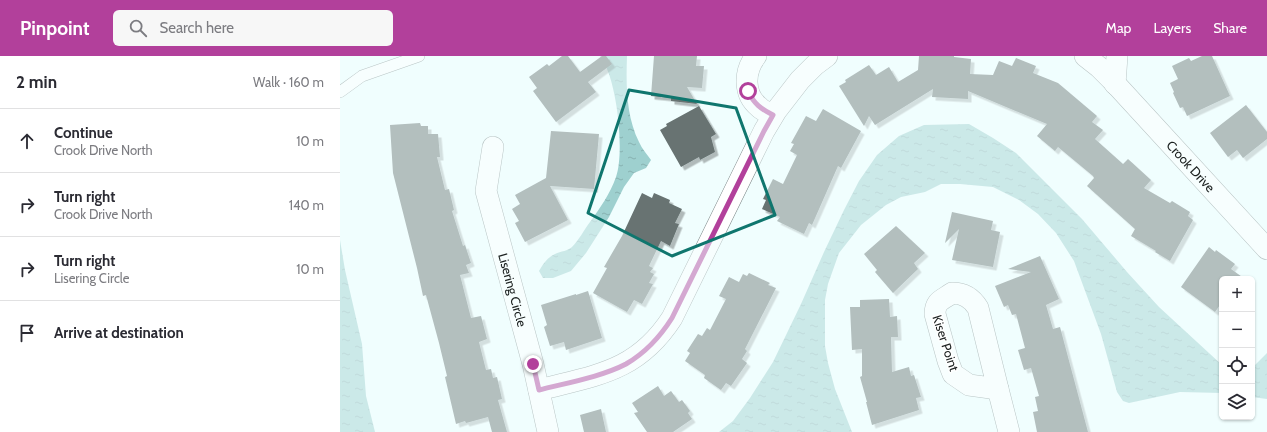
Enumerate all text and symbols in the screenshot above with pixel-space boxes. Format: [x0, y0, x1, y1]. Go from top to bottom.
search box [113, 10, 393, 46]
text: Pinpoint [20, 17, 89, 40]
icon: search [127, 17, 149, 39]
text: Search here [159, 19, 234, 37]
text: Map [1106, 19, 1131, 37]
text: Layers [1153, 19, 1191, 37]
text: Share [1213, 19, 1247, 37]
text: 2 min [16, 72, 57, 92]
text: Walk · 160 m [253, 74, 324, 90]
route start [739, 82, 757, 100]
text: Continue [54, 124, 113, 142]
icon: ahead [16, 130, 38, 152]
text: 10 m [296, 133, 324, 149]
street label: Crook Drive [1163, 137, 1219, 195]
text: Crook Drive North [54, 142, 153, 158]
text: Turn right [54, 188, 115, 206]
icon: right [16, 194, 38, 216]
text: 140 m [289, 197, 324, 213]
text: Crook Drive North [54, 206, 153, 222]
street label: Lisering Circle [495, 251, 531, 329]
text: Turn right [54, 252, 115, 270]
icon: right [16, 258, 38, 280]
text: 10 m [296, 261, 324, 277]
text: Lisering Circle [54, 270, 130, 286]
map controls [1219, 276, 1255, 420]
button: + [1219, 276, 1255, 312]
button: − [1219, 312, 1255, 348]
street label: Kiser Point [929, 313, 963, 374]
icon: arrive [16, 322, 38, 344]
text: Arrive at destination [54, 324, 184, 342]
button: locate [1219, 348, 1255, 384]
route end [524, 355, 542, 373]
button: layers [1219, 384, 1255, 420]

